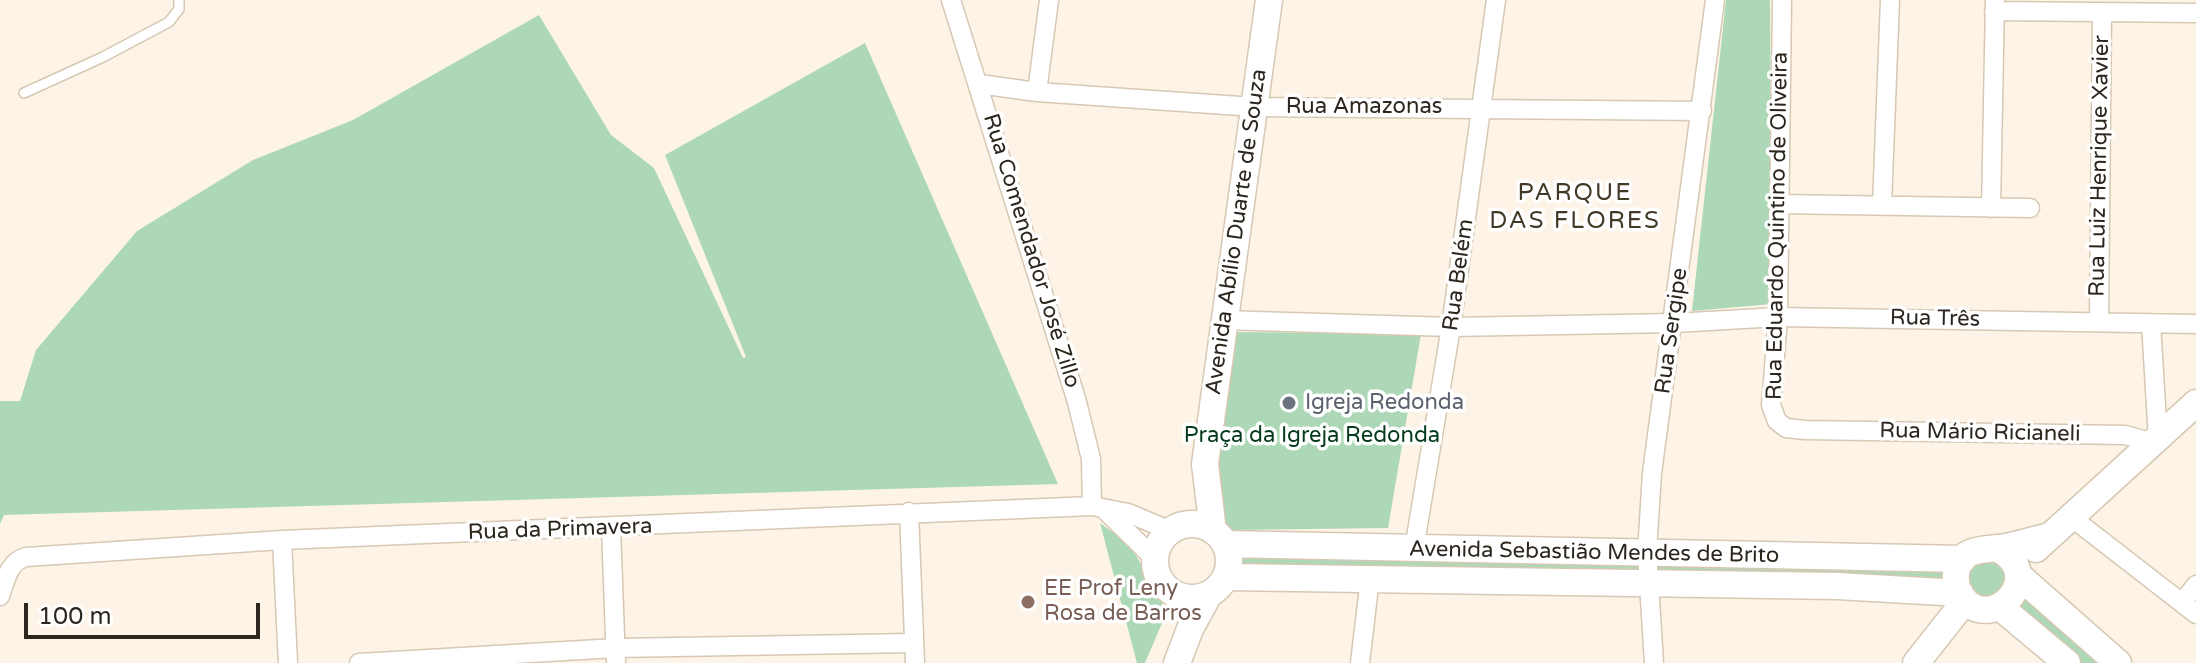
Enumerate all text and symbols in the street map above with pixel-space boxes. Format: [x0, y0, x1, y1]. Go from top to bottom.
street label: Rua Luiz Henrique Xavier [2085, 35, 2115, 297]
street label: Rua Eduardo Quintino de Oliveira [1762, 52, 1794, 400]
street label: Avenida Abílio Duarte de Souza [1201, 67, 1273, 397]
street label: Rua Amazonas [1286, 94, 1442, 120]
street label: Rua Comendador José Zillo [977, 111, 1085, 391]
district label: PARQUE DAS FLORES [1489, 180, 1661, 236]
street label: Rua Belém [1438, 217, 1480, 333]
street label: Rua Sergipe [1650, 266, 1694, 396]
street label: Rua Três [1890, 305, 1980, 333]
place label: Igreja Redonda [1305, 390, 1464, 416]
marker: Igreja Redonda [1280, 394, 1298, 412]
street label: Rua Mário Ricianeli [1879, 418, 2081, 448]
park label: Praça da Igreja Redonda [1184, 423, 1440, 449]
street label: Rua da Primavera [467, 514, 653, 546]
street label: Avenida Sebastião Mendes de Brito [1409, 537, 1779, 569]
place label: EE Prof Leny Rosa de Barros [1044, 576, 1202, 628]
scale bar [28, 587, 264, 637]
marker: EE Prof Leny Rosa de Barros [1019, 593, 1037, 611]
text: 100 m [38, 602, 112, 631]

